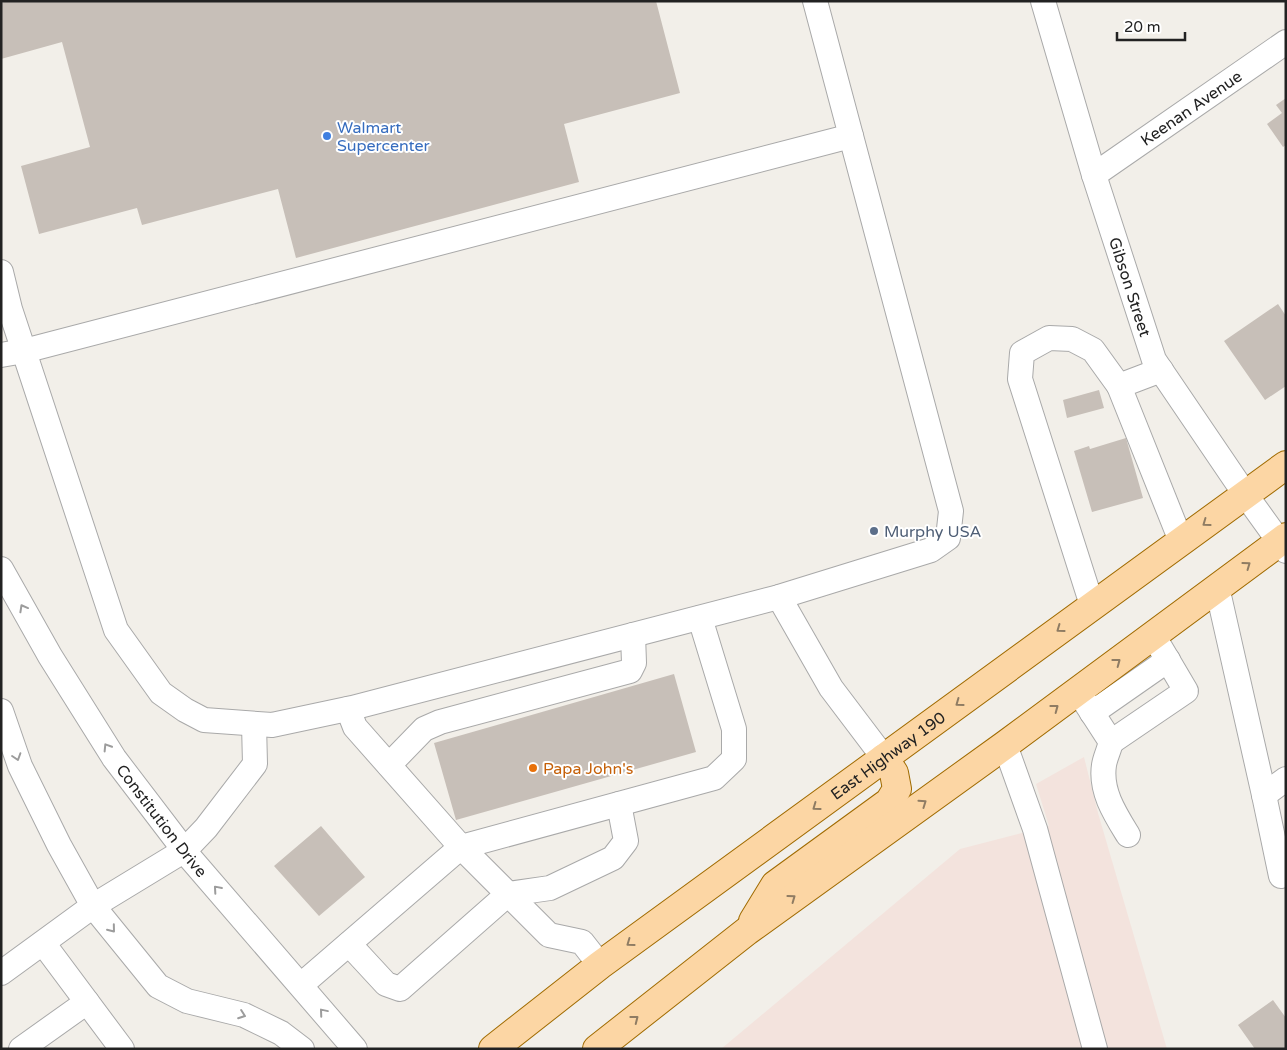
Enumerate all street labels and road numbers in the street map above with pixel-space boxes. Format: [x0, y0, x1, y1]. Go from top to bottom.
street label: Keenan Avenue [1137, 67, 1246, 151]
street label: Gibson Street [1104, 235, 1155, 339]
street label: East Highway 190 [827, 708, 950, 805]
street label: Constitution Drive [111, 761, 211, 882]

